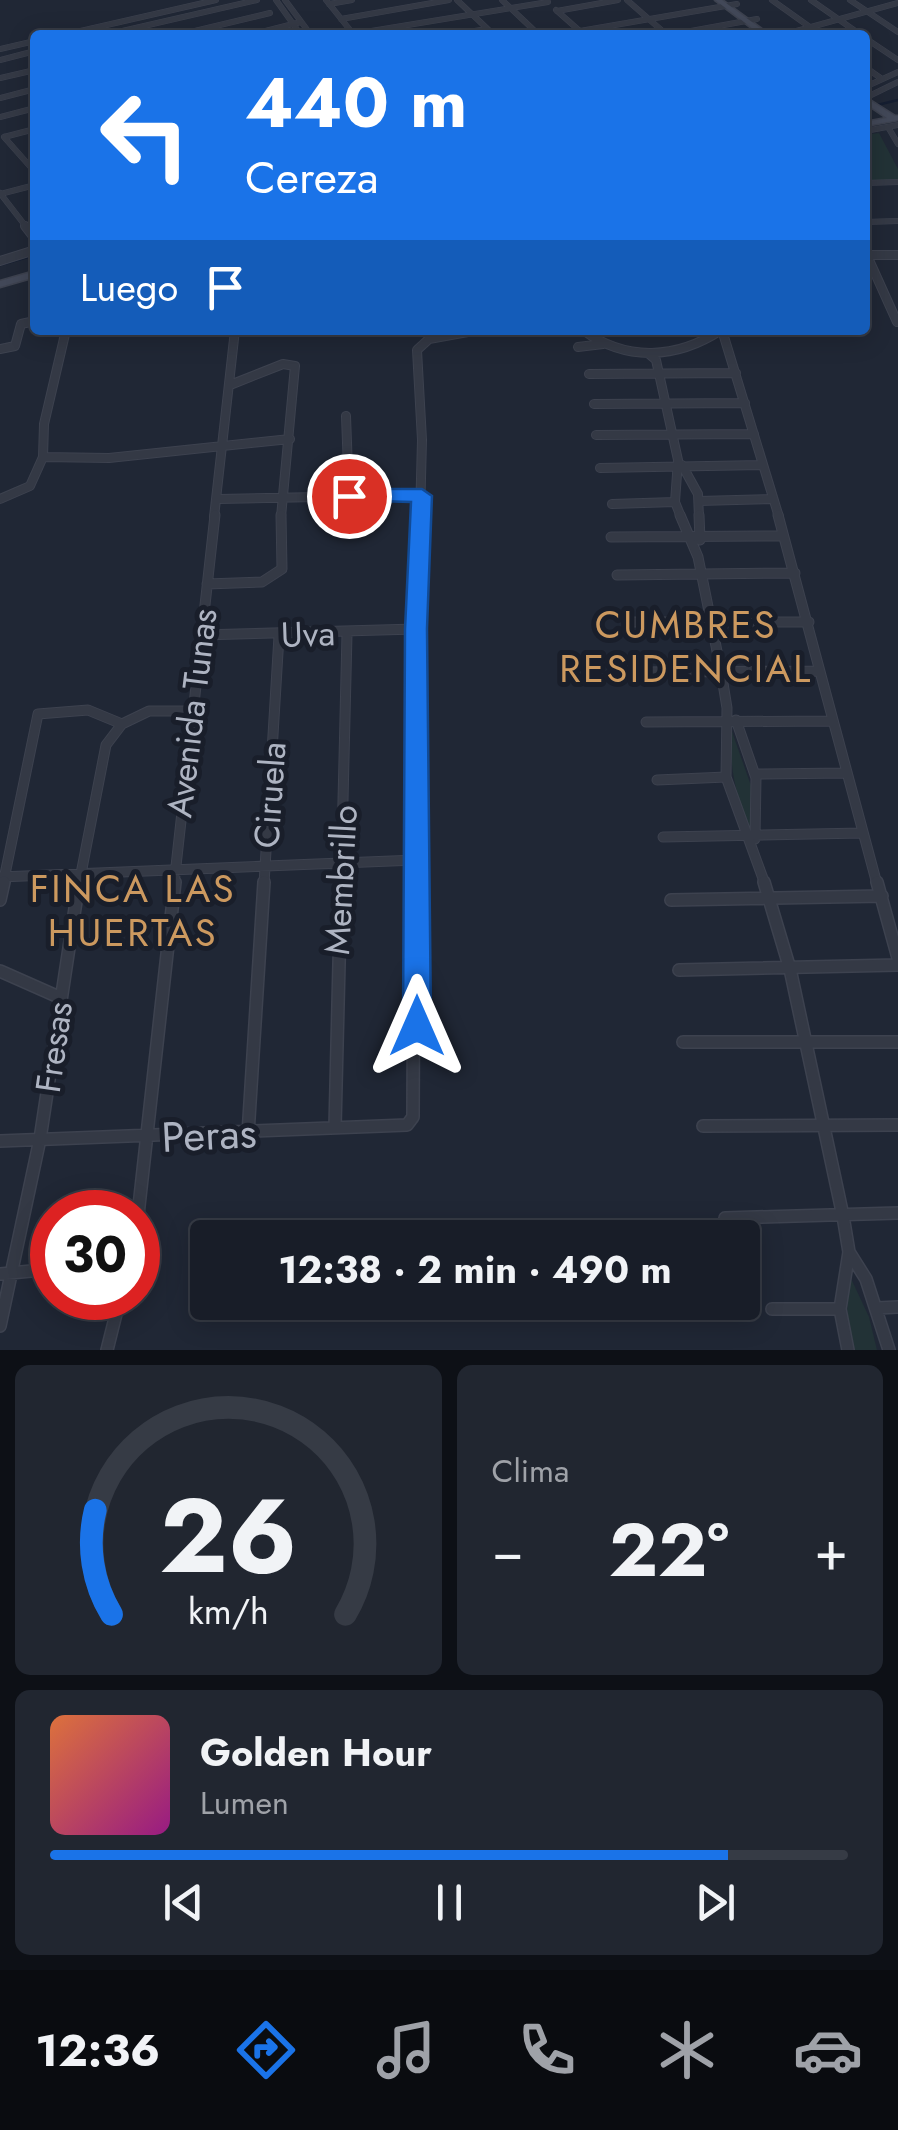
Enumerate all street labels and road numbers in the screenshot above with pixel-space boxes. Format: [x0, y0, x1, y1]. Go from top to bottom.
street label: Avenida Tunas [154, 606, 230, 820]
street label: Uva [280, 608, 336, 660]
street label: Ciruela [241, 740, 299, 850]
street label: Membrillo [312, 804, 370, 956]
street label: Fresas [23, 998, 85, 1096]
street label: Peras [160, 1102, 258, 1168]

